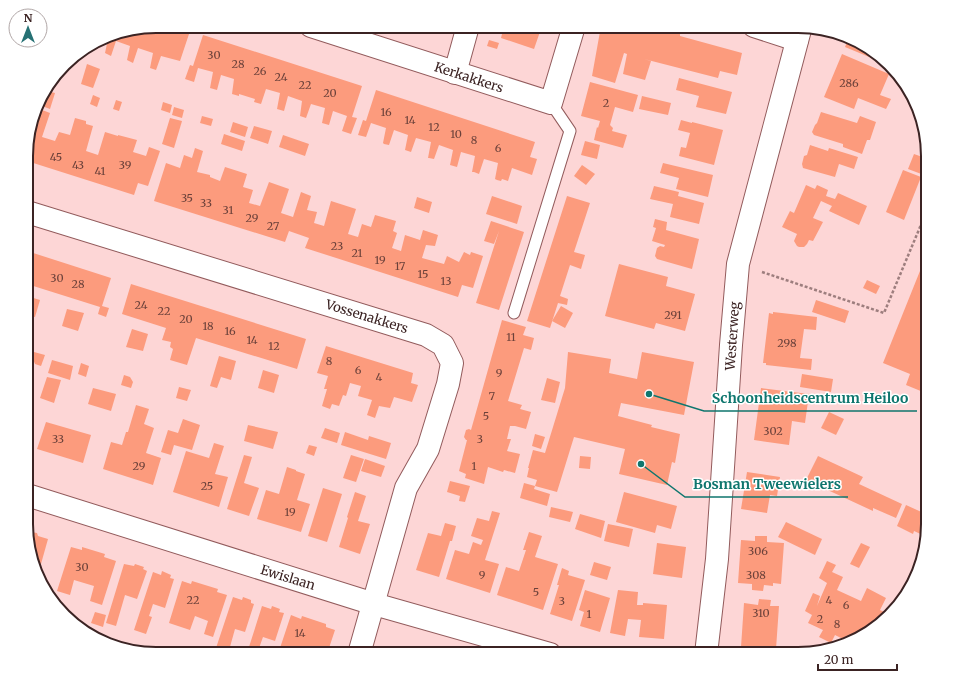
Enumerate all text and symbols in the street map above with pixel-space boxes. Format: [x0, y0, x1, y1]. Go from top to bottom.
north arrow [8, 8, 48, 48]
text: N [24, 11, 33, 25]
house number: 30 [207, 48, 221, 62]
house number: 28 [232, 57, 245, 71]
street label: Kerkakkers [432, 58, 505, 97]
house number: 26 [254, 64, 267, 78]
house number: 24 [275, 70, 288, 84]
house number: 286 [839, 76, 859, 90]
house number: 22 [299, 78, 311, 92]
house number: 20 [323, 86, 337, 100]
house number: 2 [603, 96, 609, 110]
house number: 16 [380, 105, 392, 119]
house number: 14 [404, 113, 416, 127]
house number: 12 [428, 120, 440, 134]
house number: 10 [450, 127, 462, 141]
house number: 8 [471, 133, 478, 147]
house number: 6 [495, 141, 502, 155]
house number: 45 [50, 150, 62, 164]
house number: 43 [72, 158, 84, 172]
house number: 39 [119, 158, 132, 172]
house number: 41 [95, 164, 105, 178]
house number: 35 [181, 191, 193, 205]
house number: 33 [200, 196, 212, 210]
house number: 31 [223, 203, 233, 217]
house number: 29 [246, 211, 259, 225]
house number: 27 [267, 219, 279, 233]
house number: 23 [331, 239, 343, 253]
house number: 21 [351, 246, 363, 260]
house number: 19 [374, 253, 386, 267]
house number: 17 [395, 259, 405, 273]
house number: 15 [417, 267, 429, 281]
house number: 30 [50, 271, 64, 285]
house number: 13 [441, 274, 451, 288]
house number: 28 [72, 277, 85, 291]
street label: Vossenakkers [322, 296, 410, 337]
house number: 24 [135, 298, 148, 312]
street label: Westerweg [722, 301, 743, 372]
house number: 22 [158, 304, 170, 318]
house number: 291 [664, 308, 682, 322]
house number: 20 [179, 312, 193, 326]
house number: 18 [202, 319, 214, 333]
house number: 16 [224, 324, 236, 338]
house number: 11 [506, 330, 516, 344]
house number: 14 [246, 333, 258, 347]
house number: 298 [777, 336, 797, 350]
house number: 12 [268, 339, 280, 353]
house number: 8 [326, 354, 333, 368]
house number: 6 [355, 363, 362, 377]
house number: 9 [496, 366, 503, 380]
house number: 4 [376, 370, 383, 384]
callout: Schoonheidscentrum Heiloo [704, 385, 917, 411]
house number: 7 [489, 389, 495, 403]
text: Schoonheidscentrum Heiloo [712, 389, 908, 407]
house number: 5 [483, 409, 489, 423]
house number: 302 [763, 424, 783, 438]
house number: 33 [52, 432, 64, 446]
house number: 3 [477, 432, 483, 446]
house number: 29 [133, 459, 146, 473]
house number: 1 [472, 459, 477, 473]
callout: Bosman Tweewielers [685, 471, 848, 497]
text: Bosman Tweewielers [693, 475, 841, 493]
house number: 25 [201, 479, 213, 493]
house number: 19 [284, 505, 296, 519]
house number: 306 [748, 544, 768, 558]
house number: 30 [75, 560, 89, 574]
street label: Ewislaan [258, 561, 318, 594]
house number: 9 [479, 568, 486, 582]
house number: 308 [746, 568, 766, 582]
house number: 5 [533, 585, 539, 599]
house number: 22 [187, 593, 199, 607]
house number: 4 [826, 593, 833, 607]
house number: 3 [559, 594, 565, 608]
house number: 6 [843, 598, 850, 612]
house number: 310 [752, 606, 770, 620]
house number: 1 [587, 607, 592, 621]
house number: 2 [817, 612, 823, 626]
house number: 8 [834, 617, 841, 631]
house number: 14 [294, 626, 306, 640]
scale bar [818, 646, 897, 672]
text: 20 m [824, 652, 853, 667]

